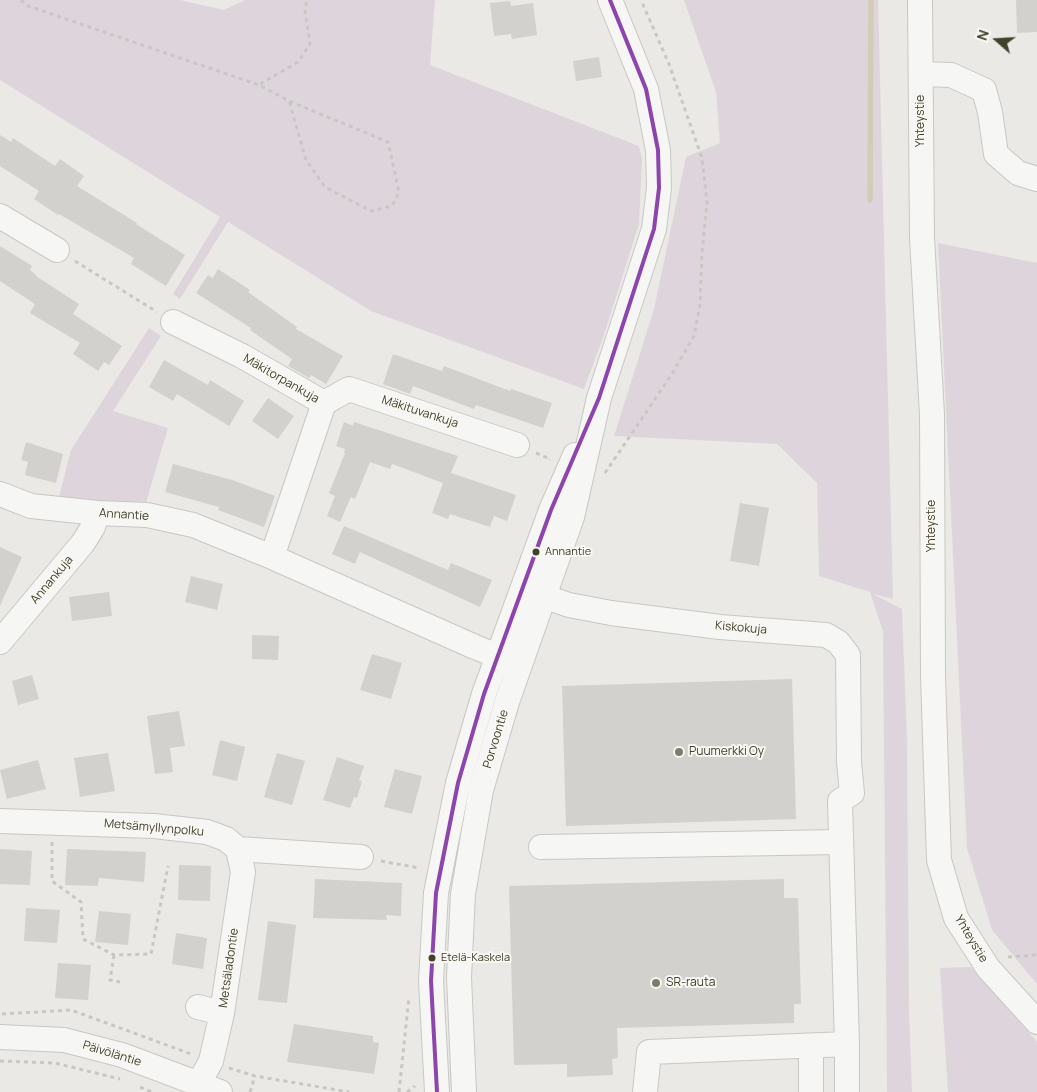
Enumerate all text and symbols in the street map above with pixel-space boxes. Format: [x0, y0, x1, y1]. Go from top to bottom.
north arrow [972, 15, 1022, 65]
text: N [972, 27, 993, 43]
street label: Yhteystie [914, 95, 928, 147]
street label: Mäkitorpankuja [241, 351, 321, 407]
street label: Mäkituvankuja [380, 393, 460, 431]
street label: Yhteystie [925, 500, 939, 552]
street label: Annantie [98, 506, 150, 524]
place label: Annantie [545, 545, 591, 559]
marker: Annantie [531, 547, 541, 557]
street label: Annankuja [28, 553, 76, 607]
street label: Kiskokuja [715, 619, 767, 637]
street label: Porvoontie [480, 708, 512, 770]
place label: Puumerkki Oy [689, 745, 764, 759]
marker: Puumerkki Oy [673, 746, 685, 758]
street label: Metsämyllynpolku [103, 816, 205, 840]
street label: Yhteystie [951, 913, 991, 965]
street label: Metsäladontie [216, 927, 242, 1009]
place label: Etelä-Kaskela [441, 951, 510, 965]
marker: Etelä-Kaskela [427, 953, 437, 963]
place label: SR-rauta [666, 976, 715, 990]
marker: SR-rauta [650, 977, 662, 989]
street label: Päivöläntie [81, 1038, 143, 1070]

